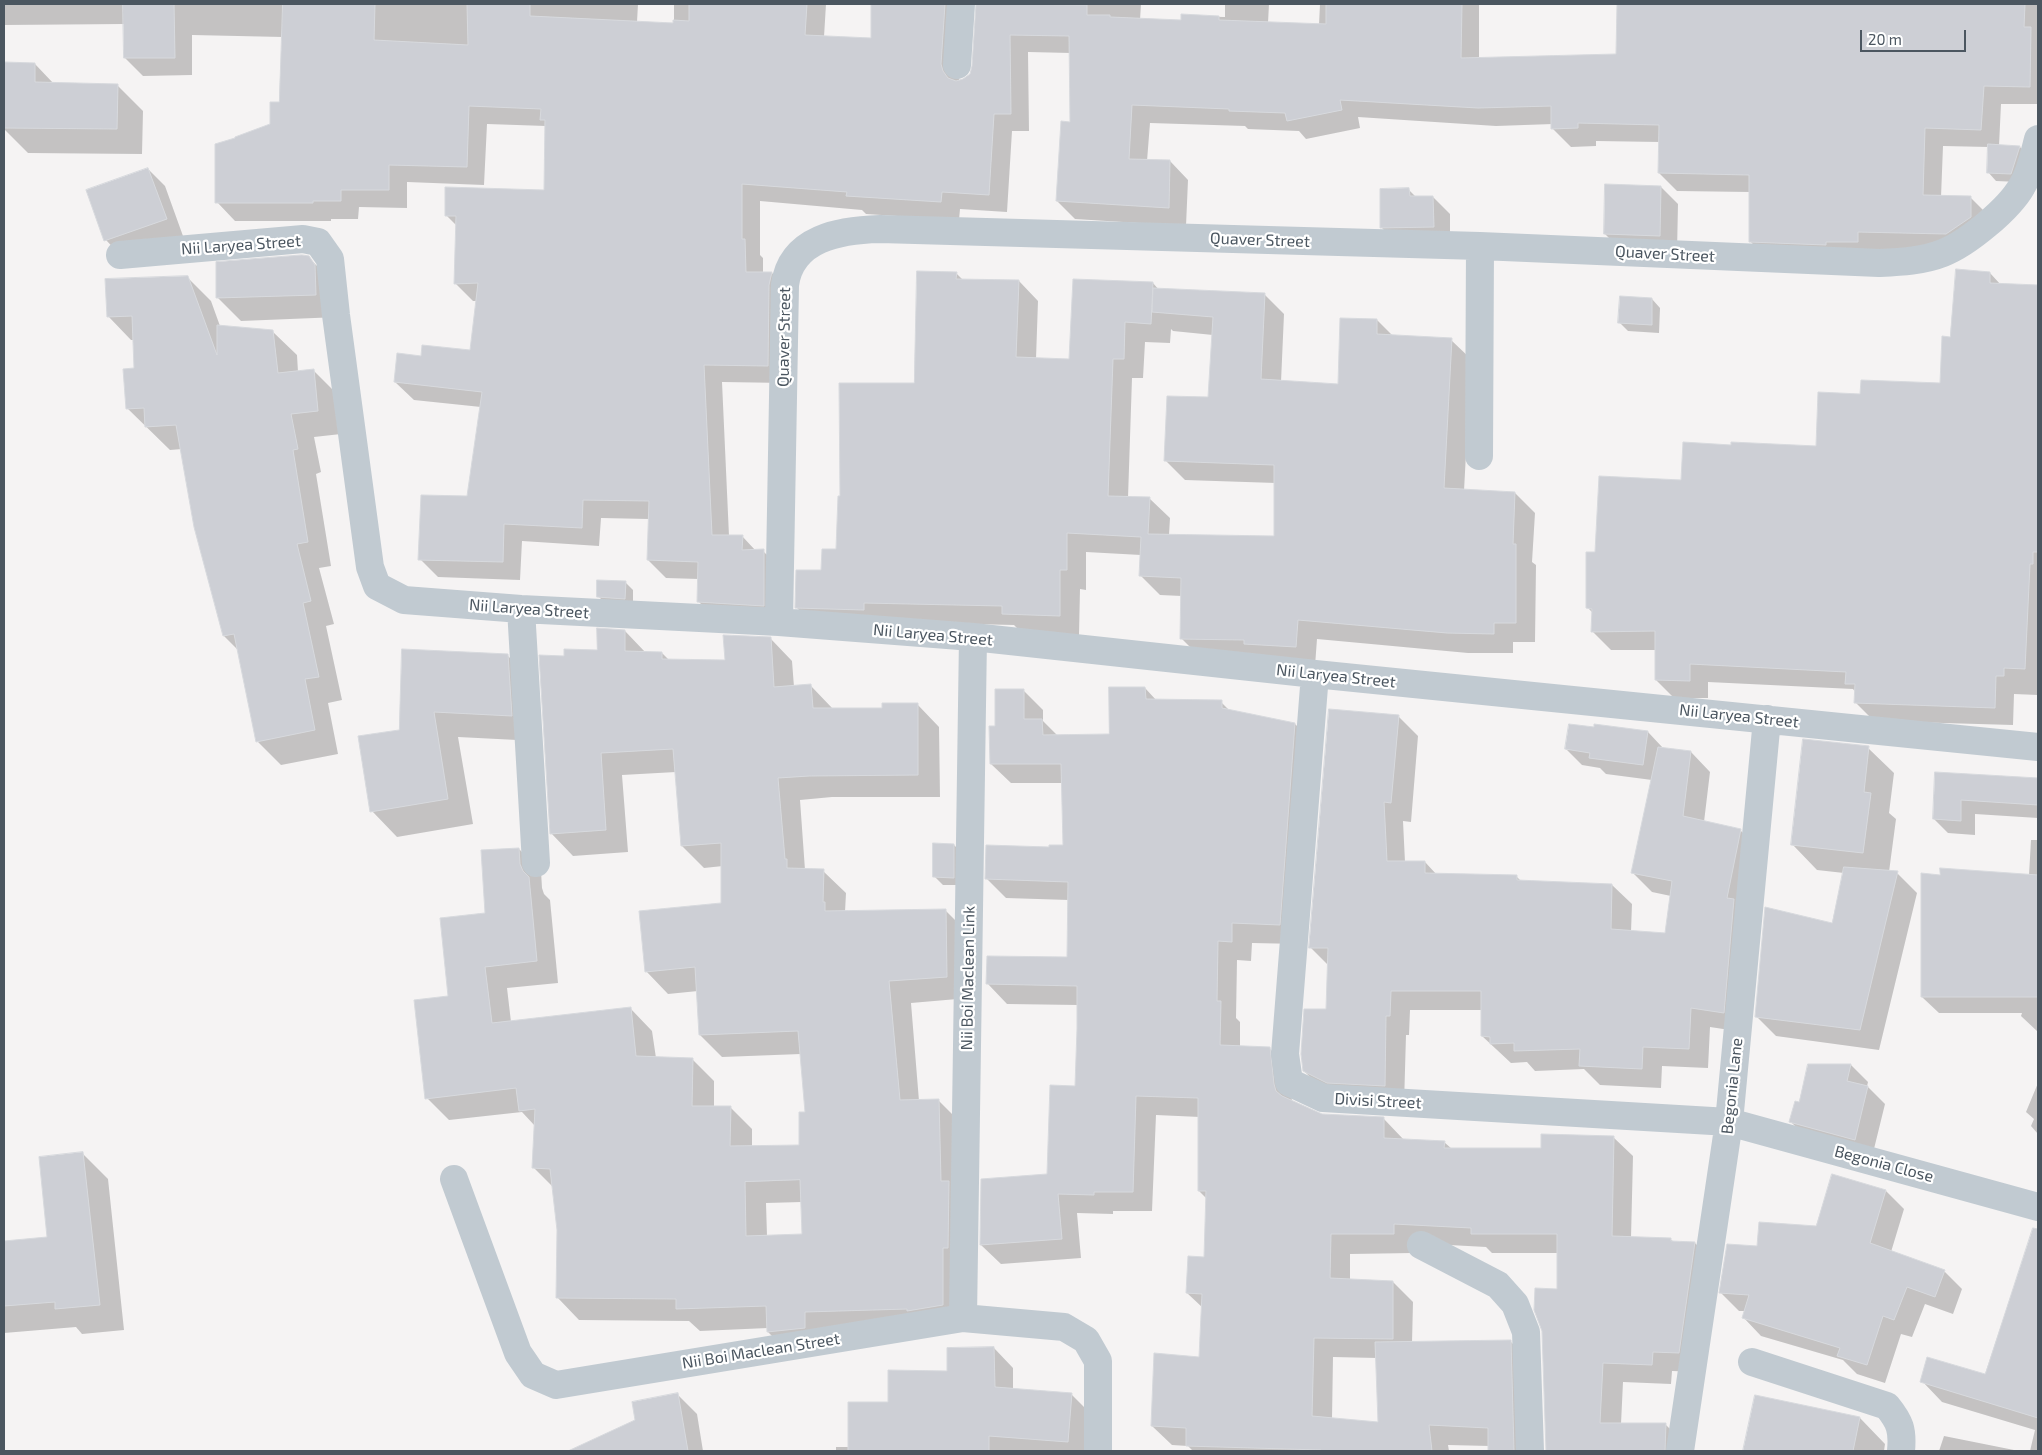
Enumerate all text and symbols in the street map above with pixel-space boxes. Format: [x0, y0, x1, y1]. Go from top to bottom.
scale bar [1862, 20, 1968, 52]
text: 20 m [1868, 30, 1902, 48]
street label: Quaver Street [1210, 229, 1310, 251]
street label: Nii Laryea Street [180, 231, 302, 259]
street label: Quaver Street [1615, 242, 1715, 266]
street label: Quaver Street [774, 287, 794, 387]
street label: Nii Laryea Street [468, 595, 590, 623]
street label: Nii Laryea Street [872, 620, 994, 650]
street label: Nii Laryea Street [1275, 660, 1397, 692]
street label: Nii Laryea Street [1678, 700, 1800, 732]
street label: Nii Boi Maclean Link [957, 906, 979, 1050]
street label: Begonia Lane [1717, 1037, 1747, 1135]
street label: Divisi Street [1334, 1089, 1422, 1113]
street label: Begonia Close [1832, 1142, 1936, 1186]
street label: Nii Boi Maclean Street [681, 1329, 841, 1373]

